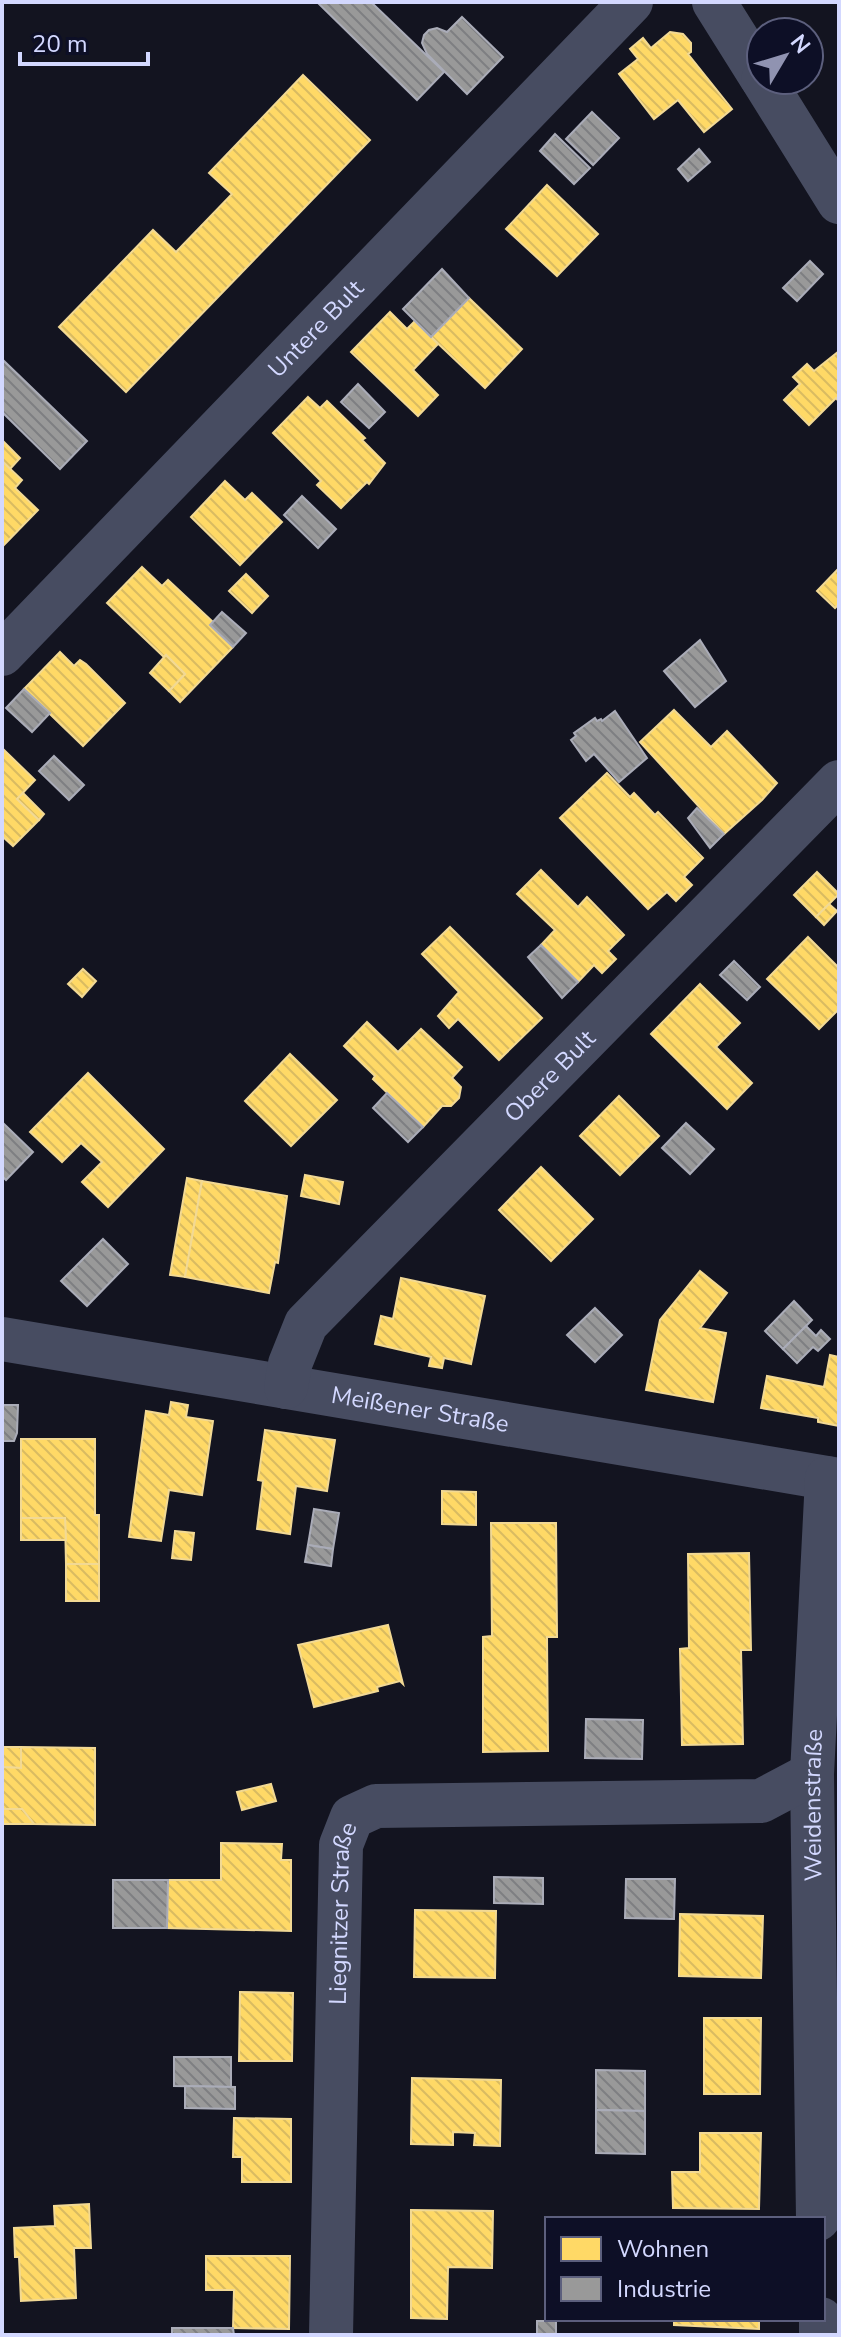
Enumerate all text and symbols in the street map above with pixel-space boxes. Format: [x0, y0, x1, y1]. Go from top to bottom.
scale bar [20, 16, 148, 66]
north arrow [745, 16, 825, 96]
text: 20 m [32, 28, 88, 60]
text: N [783, 29, 817, 60]
street label: Untere Bult [261, 272, 371, 385]
street label: Obere Bult [497, 1023, 603, 1129]
street label: Meißener Straße [329, 1379, 511, 1440]
street label: Weidenstraße [796, 1728, 830, 1881]
street label: Liegnitzer Straße [322, 1817, 365, 2005]
legend [545, 2217, 825, 2321]
text: Wohnen [617, 2233, 709, 2265]
text: Industrie [617, 2273, 711, 2305]

